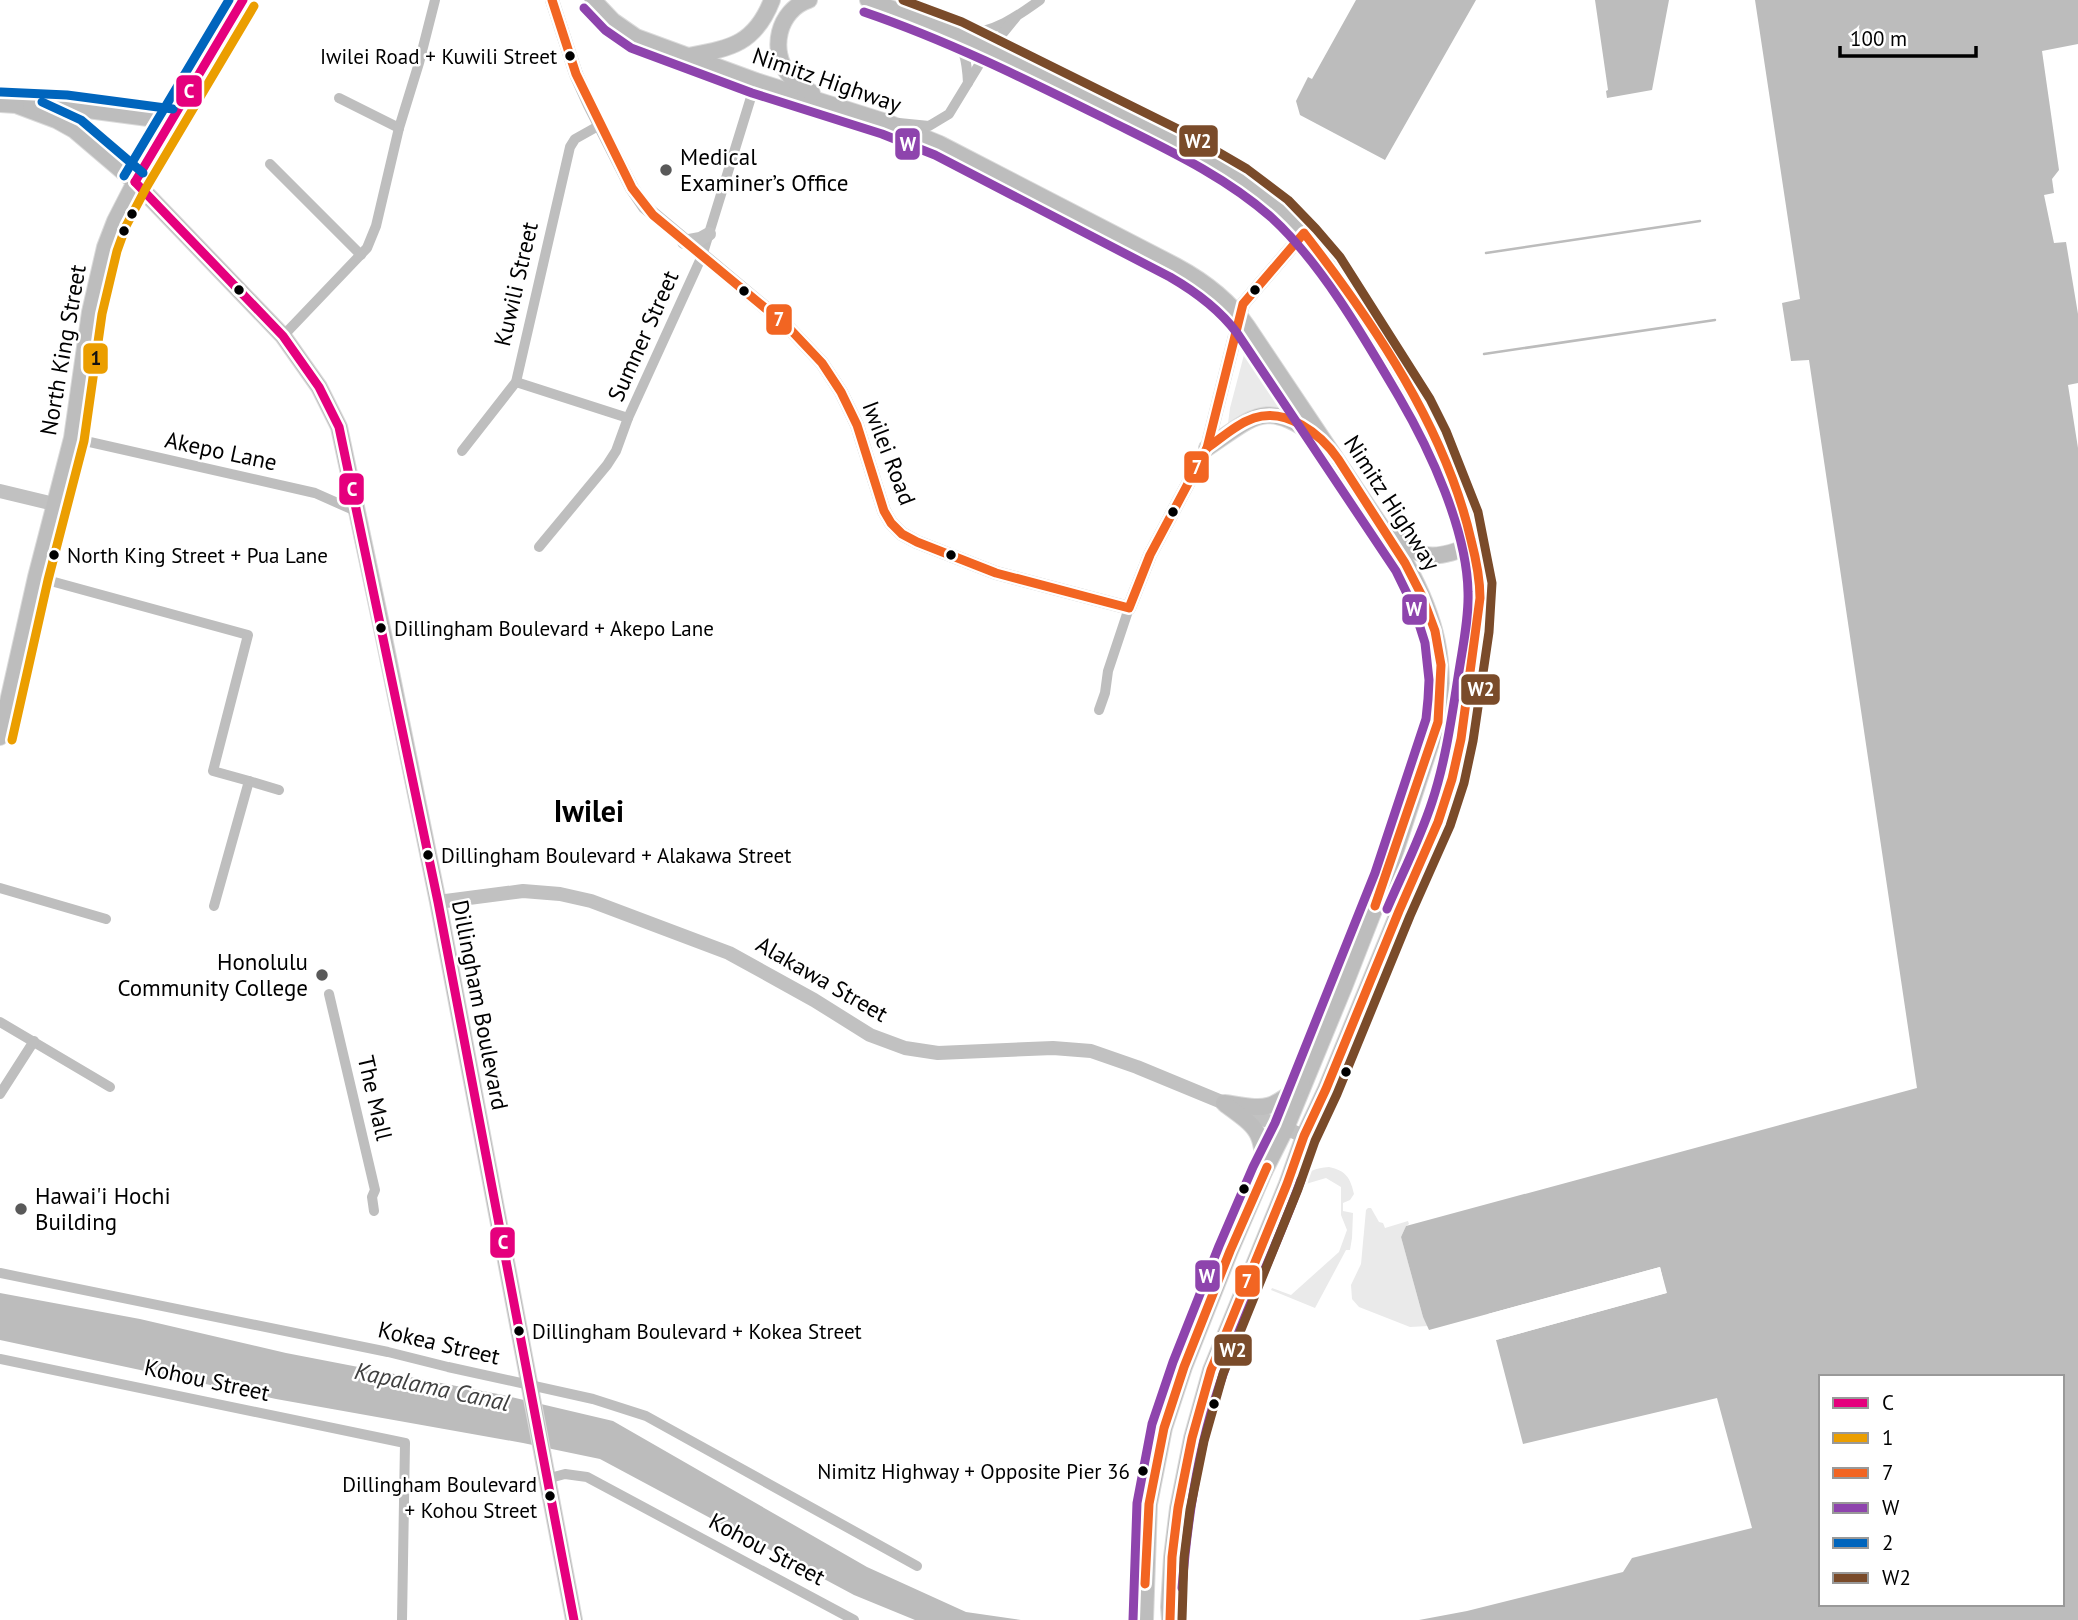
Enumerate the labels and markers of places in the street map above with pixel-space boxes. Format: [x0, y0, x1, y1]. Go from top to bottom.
place label: Iwilei Road + Kuwili Street [320, 43, 557, 70]
marker: Iwilei Road + Kuwili Street [563, 49, 577, 63]
place label: Medical Examiner’s Office [680, 142, 848, 197]
marker: Medical Examiner’s Office [658, 162, 674, 178]
unlabelled marker [125, 207, 139, 221]
unlabelled marker [117, 224, 131, 238]
unlabelled marker [232, 283, 246, 297]
unlabelled marker [1248, 283, 1262, 297]
unlabelled marker [737, 284, 751, 298]
unlabelled marker [1166, 505, 1180, 519]
place label: North King Street + Pua Lane [67, 542, 328, 569]
marker: North King Street + Pua Lane [47, 548, 61, 562]
unlabelled marker [944, 548, 958, 562]
place label: Dillingham Boulevard + Akepo Lane [394, 615, 714, 642]
marker: Dillingham Boulevard + Akepo Lane [374, 621, 388, 635]
place label: Dillingham Boulevard + Alakawa Street [441, 842, 791, 869]
marker: Dillingham Boulevard + Alakawa Street [421, 848, 435, 862]
place label: Honolulu Community College [117, 947, 308, 1002]
marker: Honolulu Community College [314, 967, 330, 983]
unlabelled marker [1339, 1065, 1353, 1079]
place label: Hawai'i Hochi Building [35, 1181, 171, 1236]
unlabelled marker [1237, 1182, 1251, 1196]
marker: Hawai'i Hochi Building [13, 1201, 29, 1217]
place label: Dillingham Boulevard + Kokea Street [532, 1318, 862, 1345]
marker: Dillingham Boulevard + Kokea Street [512, 1324, 526, 1338]
unlabelled marker [1207, 1397, 1221, 1411]
place label: Nimitz Highway + Opposite Pier 36 [817, 1458, 1130, 1485]
marker: Nimitz Highway + Opposite Pier 36 [1136, 1464, 1150, 1478]
place label: Dillingham Boulevard + Kohou Street [342, 1471, 537, 1524]
marker: Dillingham Boulevard + Kohou Street [543, 1489, 557, 1503]

